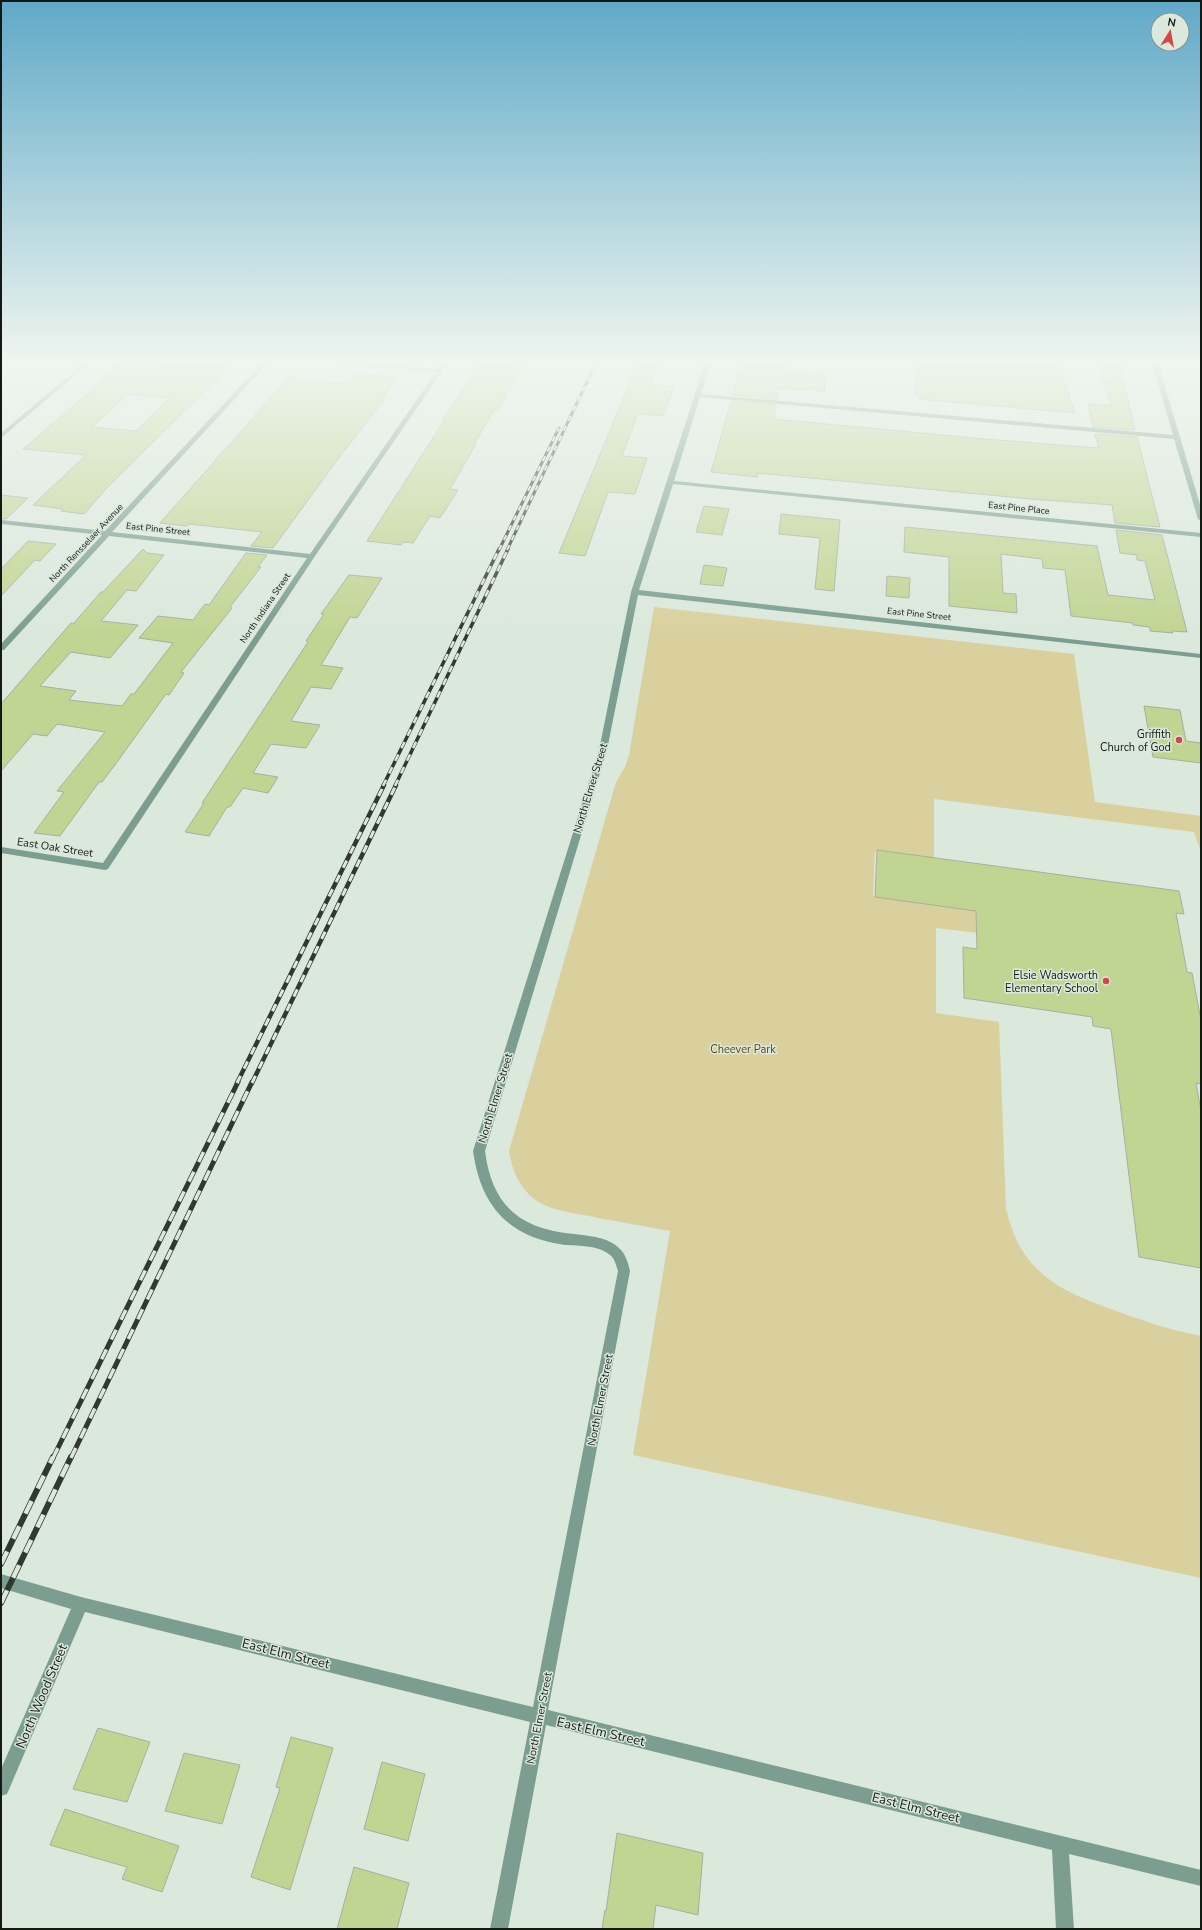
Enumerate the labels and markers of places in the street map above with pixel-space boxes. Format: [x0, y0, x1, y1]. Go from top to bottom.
place label: Griffith Church of God [1100, 727, 1171, 755]
marker: Griffith Church of God [1174, 735, 1184, 745]
place label: Elsie Wadsworth Elementary School [1005, 968, 1099, 996]
marker: Elsie Wadsworth Elementary School [1101, 976, 1111, 986]

